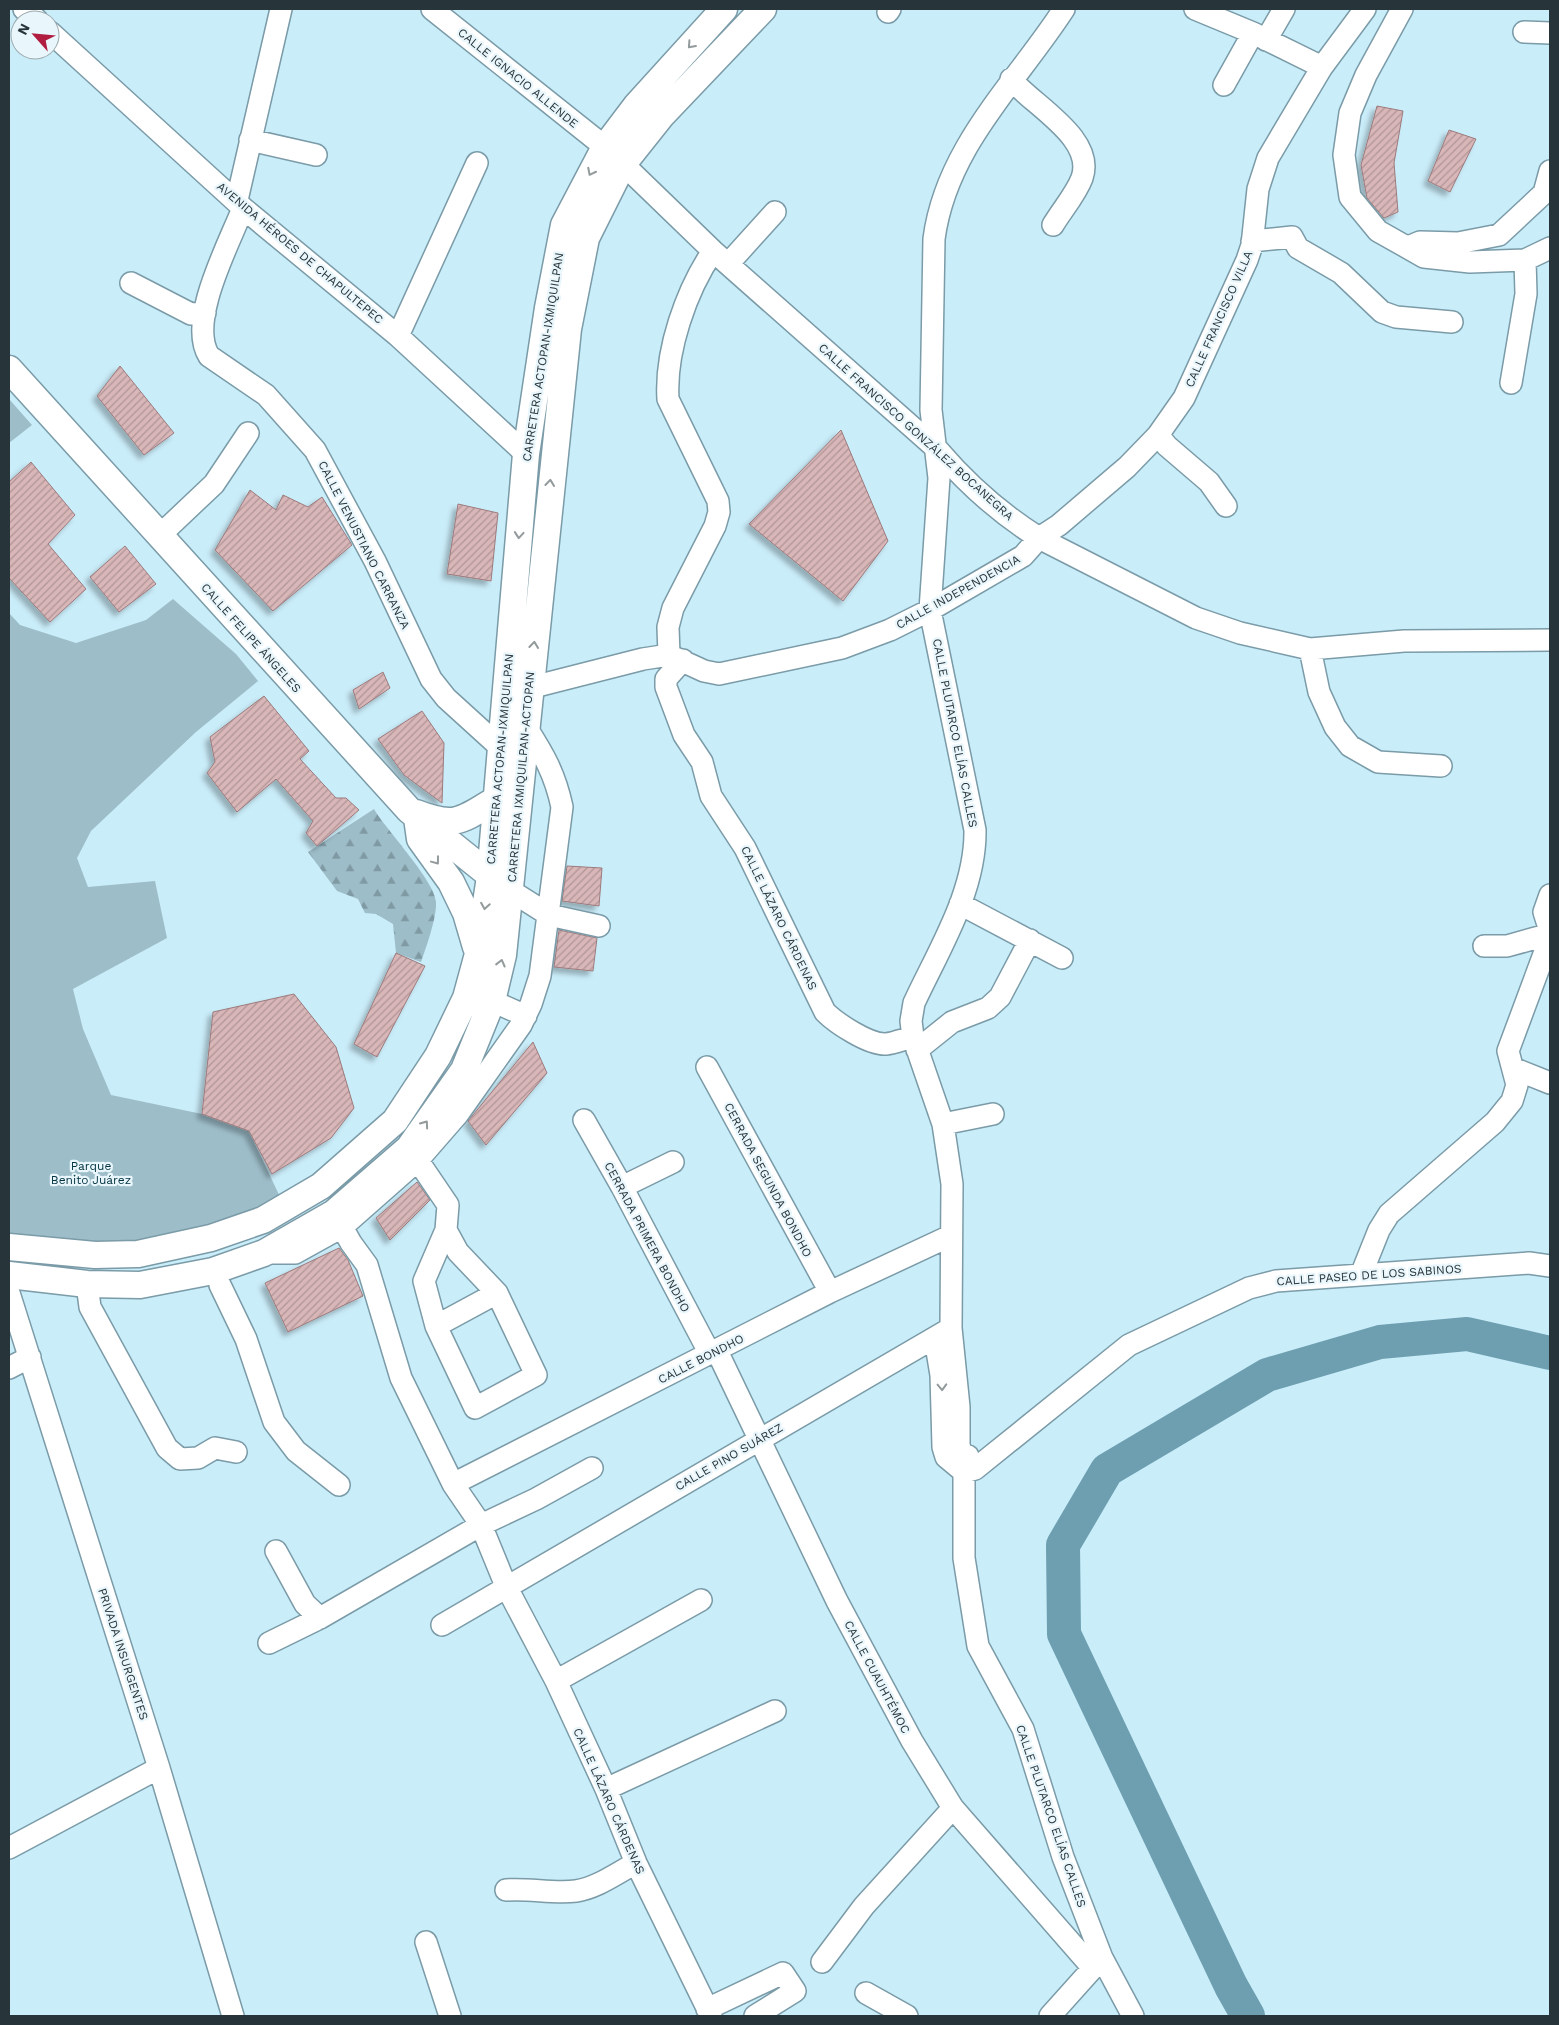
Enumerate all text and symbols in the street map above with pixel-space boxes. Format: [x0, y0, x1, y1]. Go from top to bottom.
north arrow [10, 10, 60, 60]
text: N [14, 21, 33, 37]
street label: CALLE IGNACIO ALLENDE [455, 25, 581, 131]
one-way arrow [688, 39, 697, 48]
one-way arrow [587, 167, 597, 176]
street label: AVENIDA HÉROES DE CHAPULTEPEC [214, 179, 386, 327]
street label: CALLE FRANCISCO VILLA [1182, 248, 1256, 390]
street label: CARRETERA ACTOPAN-IXMIQUILPAN [520, 252, 566, 462]
street label: CALLE FRANCISCO GONZÁLEZ BOCANEGRA [816, 341, 1016, 523]
street label: CALLE VENUSTIANO CARRANZA [315, 459, 413, 631]
one-way arrow [545, 479, 556, 487]
one-way arrow [514, 531, 525, 539]
street label: CALLE INDEPENDENCIA [894, 552, 1022, 632]
street label: CALLE FELIPE ÁNGELES [198, 580, 304, 696]
street label: CALLE PLUTARCO ELÍAS CALLES [930, 637, 980, 829]
one-way arrow [528, 641, 539, 649]
street label: CARRETERA ACTOPAN-IXMIQUILPAN [484, 653, 516, 865]
street label: CARRETERA IXMIQUILPAN-ACTOPAN [505, 671, 537, 883]
street label: CALLE LÁZARO CÁRDENAS [738, 844, 820, 992]
one-way arrow [430, 855, 439, 865]
one-way arrow [481, 901, 491, 910]
one-way arrow [495, 959, 506, 968]
street label: CERRADA SEGUNDA BONDHO [721, 1100, 815, 1260]
one-way arrow [419, 1121, 428, 1130]
park label: Parque Benito Juárez [51, 1159, 131, 1187]
street label: CERRADA PRIMERA BONDHO [601, 1160, 693, 1314]
street label: CALLE PASEO DE LOS SABINOS [1276, 1262, 1462, 1288]
street label: CALLE BONDHO [656, 1331, 746, 1387]
one-way arrow [936, 1383, 947, 1391]
street label: CALLE PINO SUÁREZ [673, 1420, 785, 1494]
street label: PRIVADA INSURGENTES [95, 1586, 151, 1722]
street label: CALLE CUAUHTÉMOC [841, 1618, 913, 1736]
street label: CALLE PLUTARCO ELÍAS CALLES [1013, 1723, 1089, 1909]
street label: CALLE LÁZARO CÁRDENAS [570, 1726, 648, 1876]

